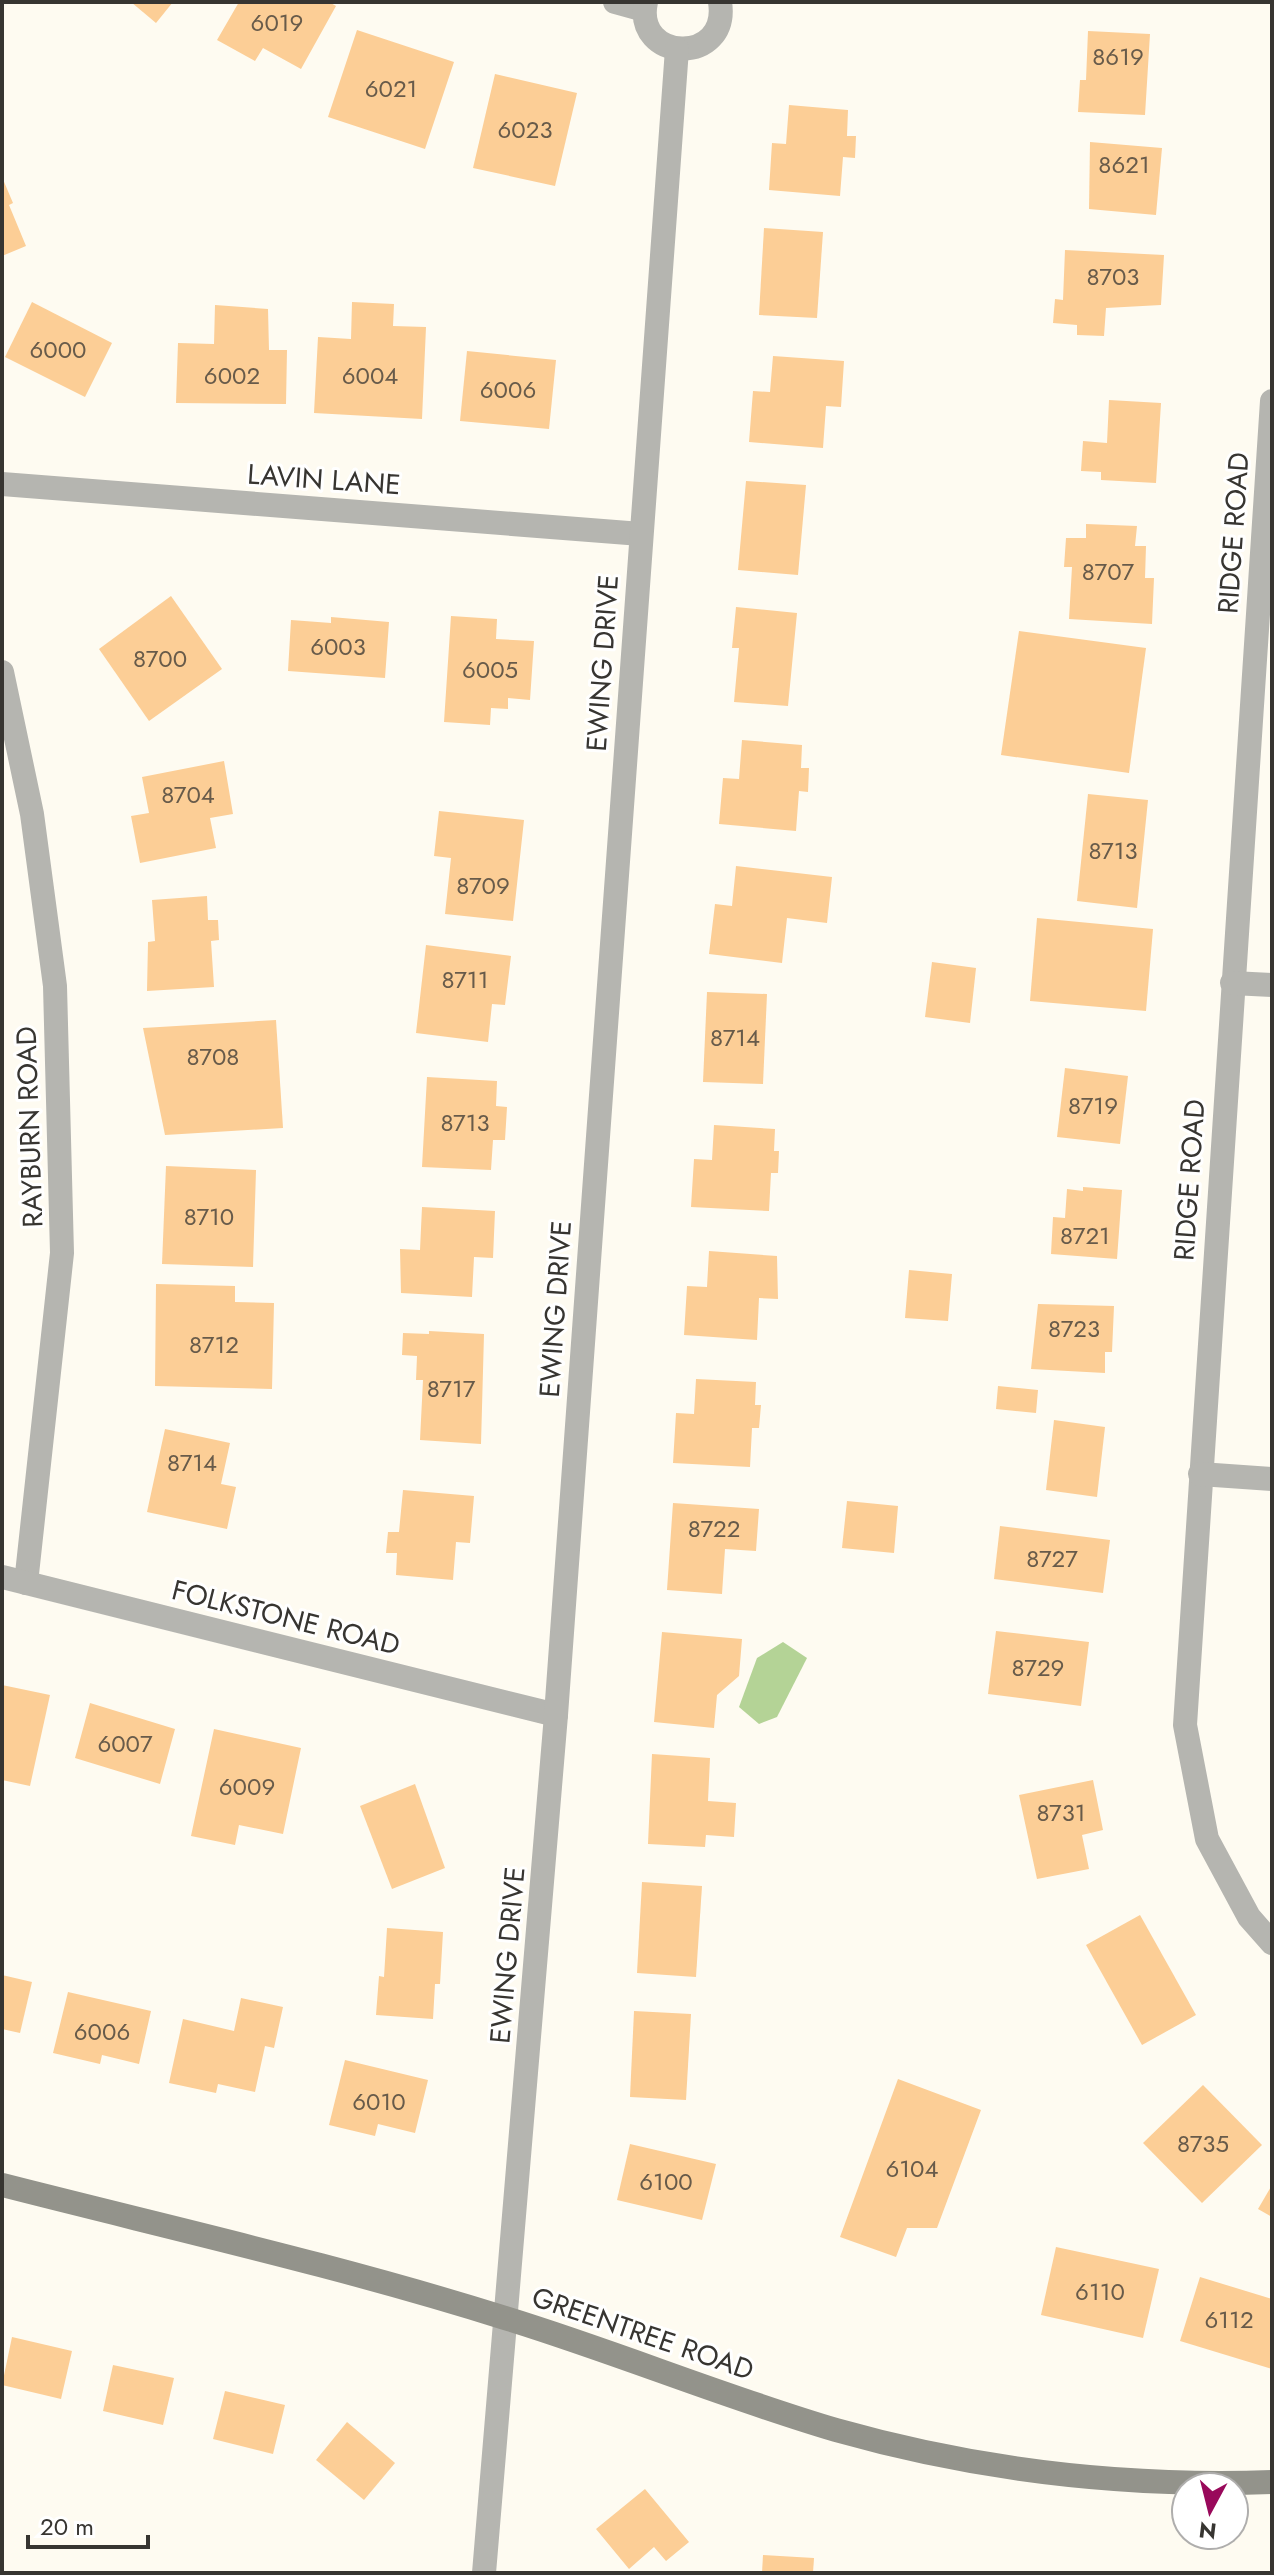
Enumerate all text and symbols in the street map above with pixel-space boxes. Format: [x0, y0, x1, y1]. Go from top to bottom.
house number: 6019 [251, 5, 303, 40]
house number: 8619 [1092, 39, 1144, 74]
house number: 6021 [365, 71, 417, 106]
house number: 6023 [498, 112, 552, 147]
house number: 8621 [1098, 147, 1150, 182]
house number: 8703 [1087, 259, 1139, 294]
house number: 6000 [29, 332, 87, 367]
house number: 6002 [204, 358, 260, 393]
house number: 6004 [342, 358, 398, 393]
house number: 6006 [480, 372, 536, 407]
street label: RIDGE ROAD [1207, 451, 1260, 615]
street label: LAVIN LANE [246, 454, 402, 505]
house number: 8707 [1082, 554, 1135, 589]
street label: EWING DRIVE [576, 573, 629, 753]
house number: 6003 [310, 629, 366, 664]
house number: 8700 [133, 641, 187, 676]
house number: 6005 [462, 652, 518, 687]
house number: 8704 [161, 777, 215, 812]
house number: 8713 [1088, 833, 1138, 868]
house number: 8709 [456, 868, 510, 903]
house number: 8711 [442, 962, 488, 997]
house number: 8714 [710, 1020, 760, 1055]
street label: RAYBURN ROAD [5, 1026, 54, 1228]
house number: 8708 [187, 1039, 239, 1074]
house number: 8719 [1068, 1088, 1118, 1123]
street label: RIDGE ROAD [1163, 1098, 1216, 1262]
house number: 8713 [440, 1105, 490, 1140]
house number: 8710 [184, 1199, 234, 1234]
house number: 8721 [1060, 1218, 1110, 1253]
street label: EWING DRIVE [529, 1219, 582, 1399]
house number: 8723 [1048, 1311, 1100, 1346]
house number: 8712 [189, 1327, 239, 1362]
house number: 8717 [427, 1371, 476, 1406]
house number: 8714 [167, 1445, 217, 1480]
house number: 8722 [688, 1511, 740, 1546]
house number: 8727 [1026, 1541, 1078, 1576]
street label: FOLKSTONE ROAD [168, 1569, 404, 1666]
house number: 8729 [1012, 1650, 1064, 1685]
house number: 6007 [97, 1726, 153, 1761]
house number: 6009 [219, 1769, 275, 1804]
house number: 8731 [1036, 1795, 1086, 1830]
street label: EWING DRIVE [479, 1865, 536, 2045]
house number: 6006 [74, 2014, 130, 2049]
house number: 6010 [352, 2084, 406, 2119]
house number: 8735 [1177, 2126, 1229, 2161]
house number: 6104 [885, 2151, 939, 2186]
house number: 6100 [639, 2164, 693, 2199]
house number: 6110 [1075, 2274, 1125, 2309]
street label: GREENTREE ROAD [526, 2276, 759, 2391]
house number: 6112 [1204, 2302, 1254, 2337]
north arrow [1170, 2471, 1250, 2551]
scale bar [28, 2499, 148, 2549]
text: 20 m [40, 2509, 94, 2544]
text: N [1197, 2514, 1218, 2548]

